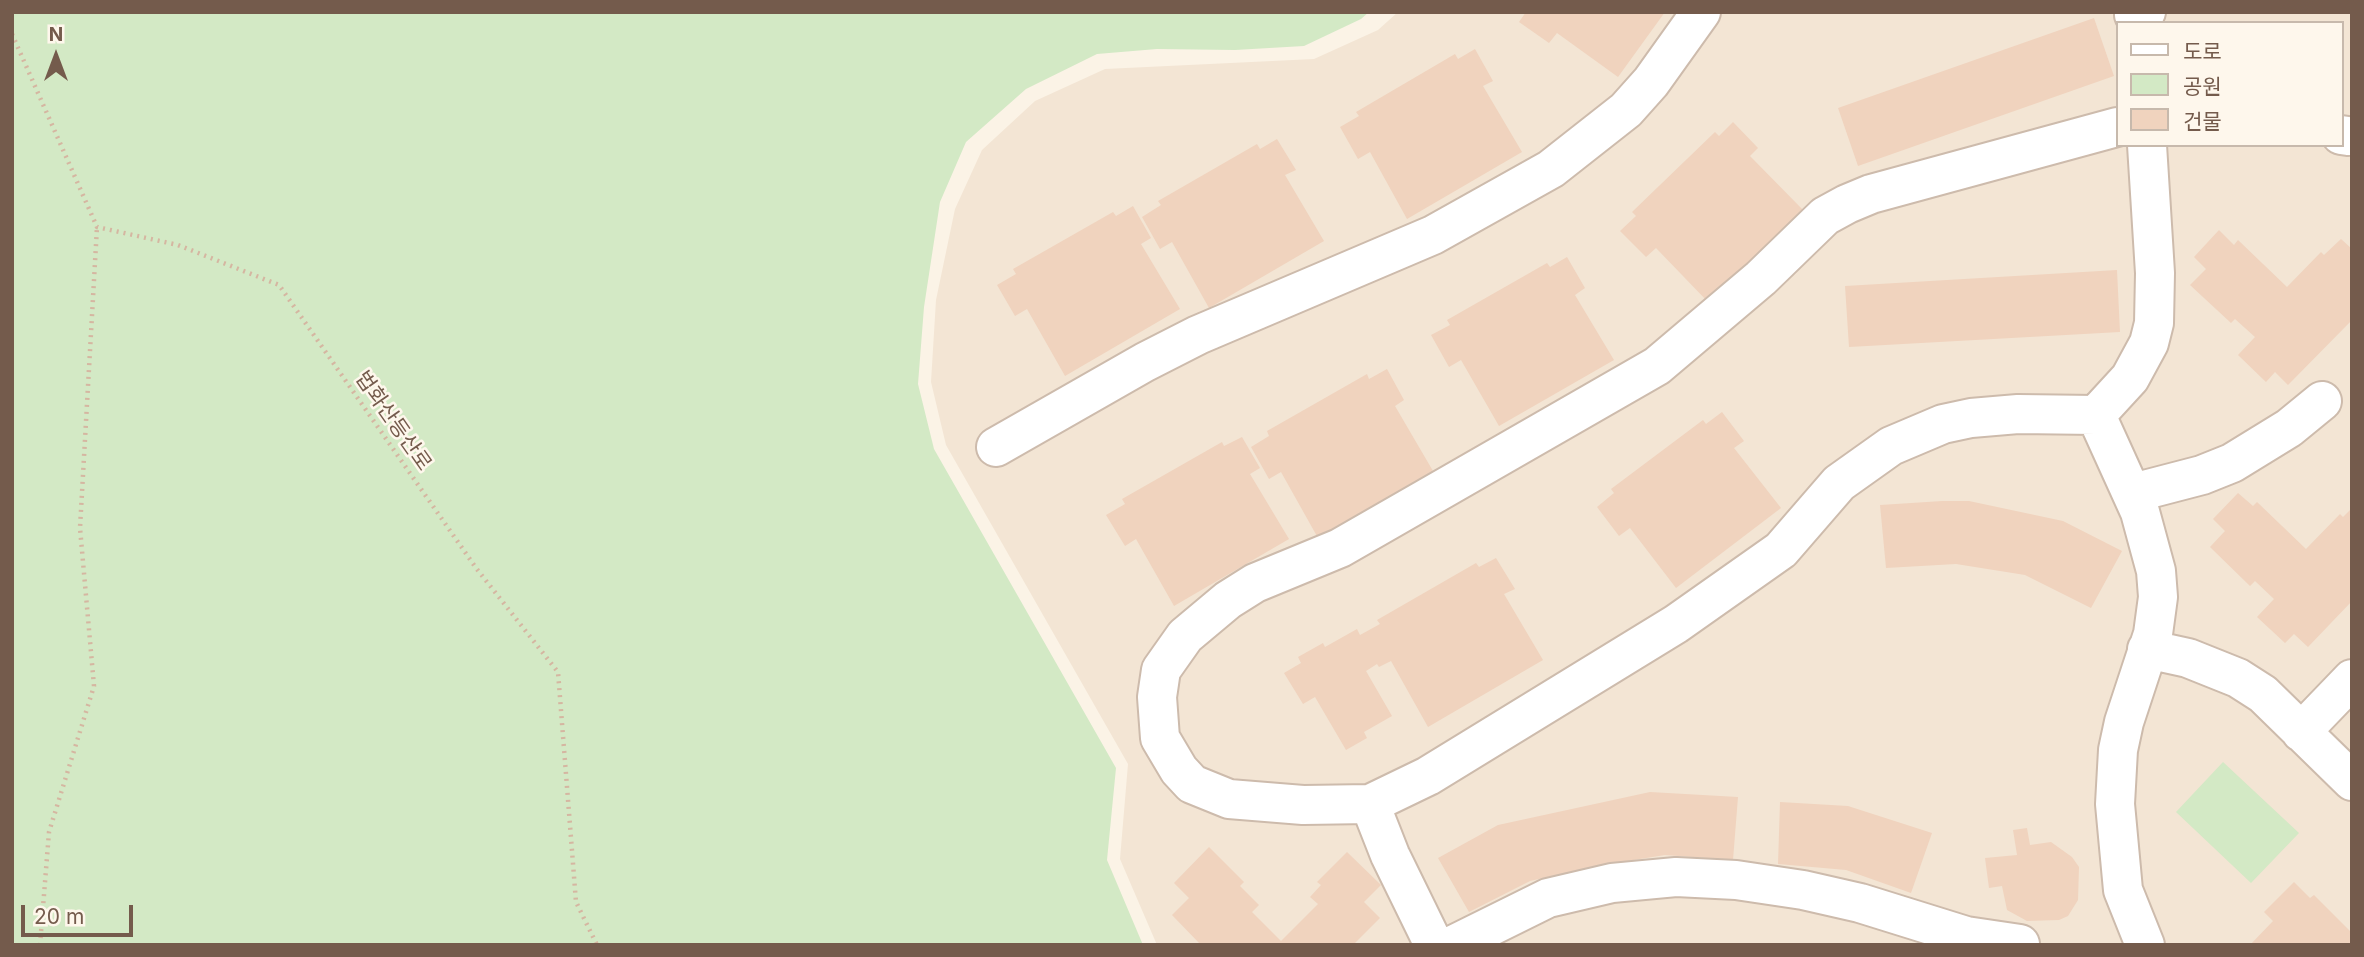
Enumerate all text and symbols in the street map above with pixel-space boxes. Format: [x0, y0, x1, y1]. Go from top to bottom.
north arrow [21, 21, 91, 91]
legend [2116, 21, 2343, 147]
text: N [49, 23, 63, 46]
text: 도로 [2183, 39, 2222, 64]
text: 공원 [2183, 74, 2222, 99]
text: 건물 [2183, 109, 2222, 134]
street label: 법화산등산로 [349, 366, 437, 476]
scale bar [24, 890, 136, 934]
text: 20 m [34, 904, 84, 929]

